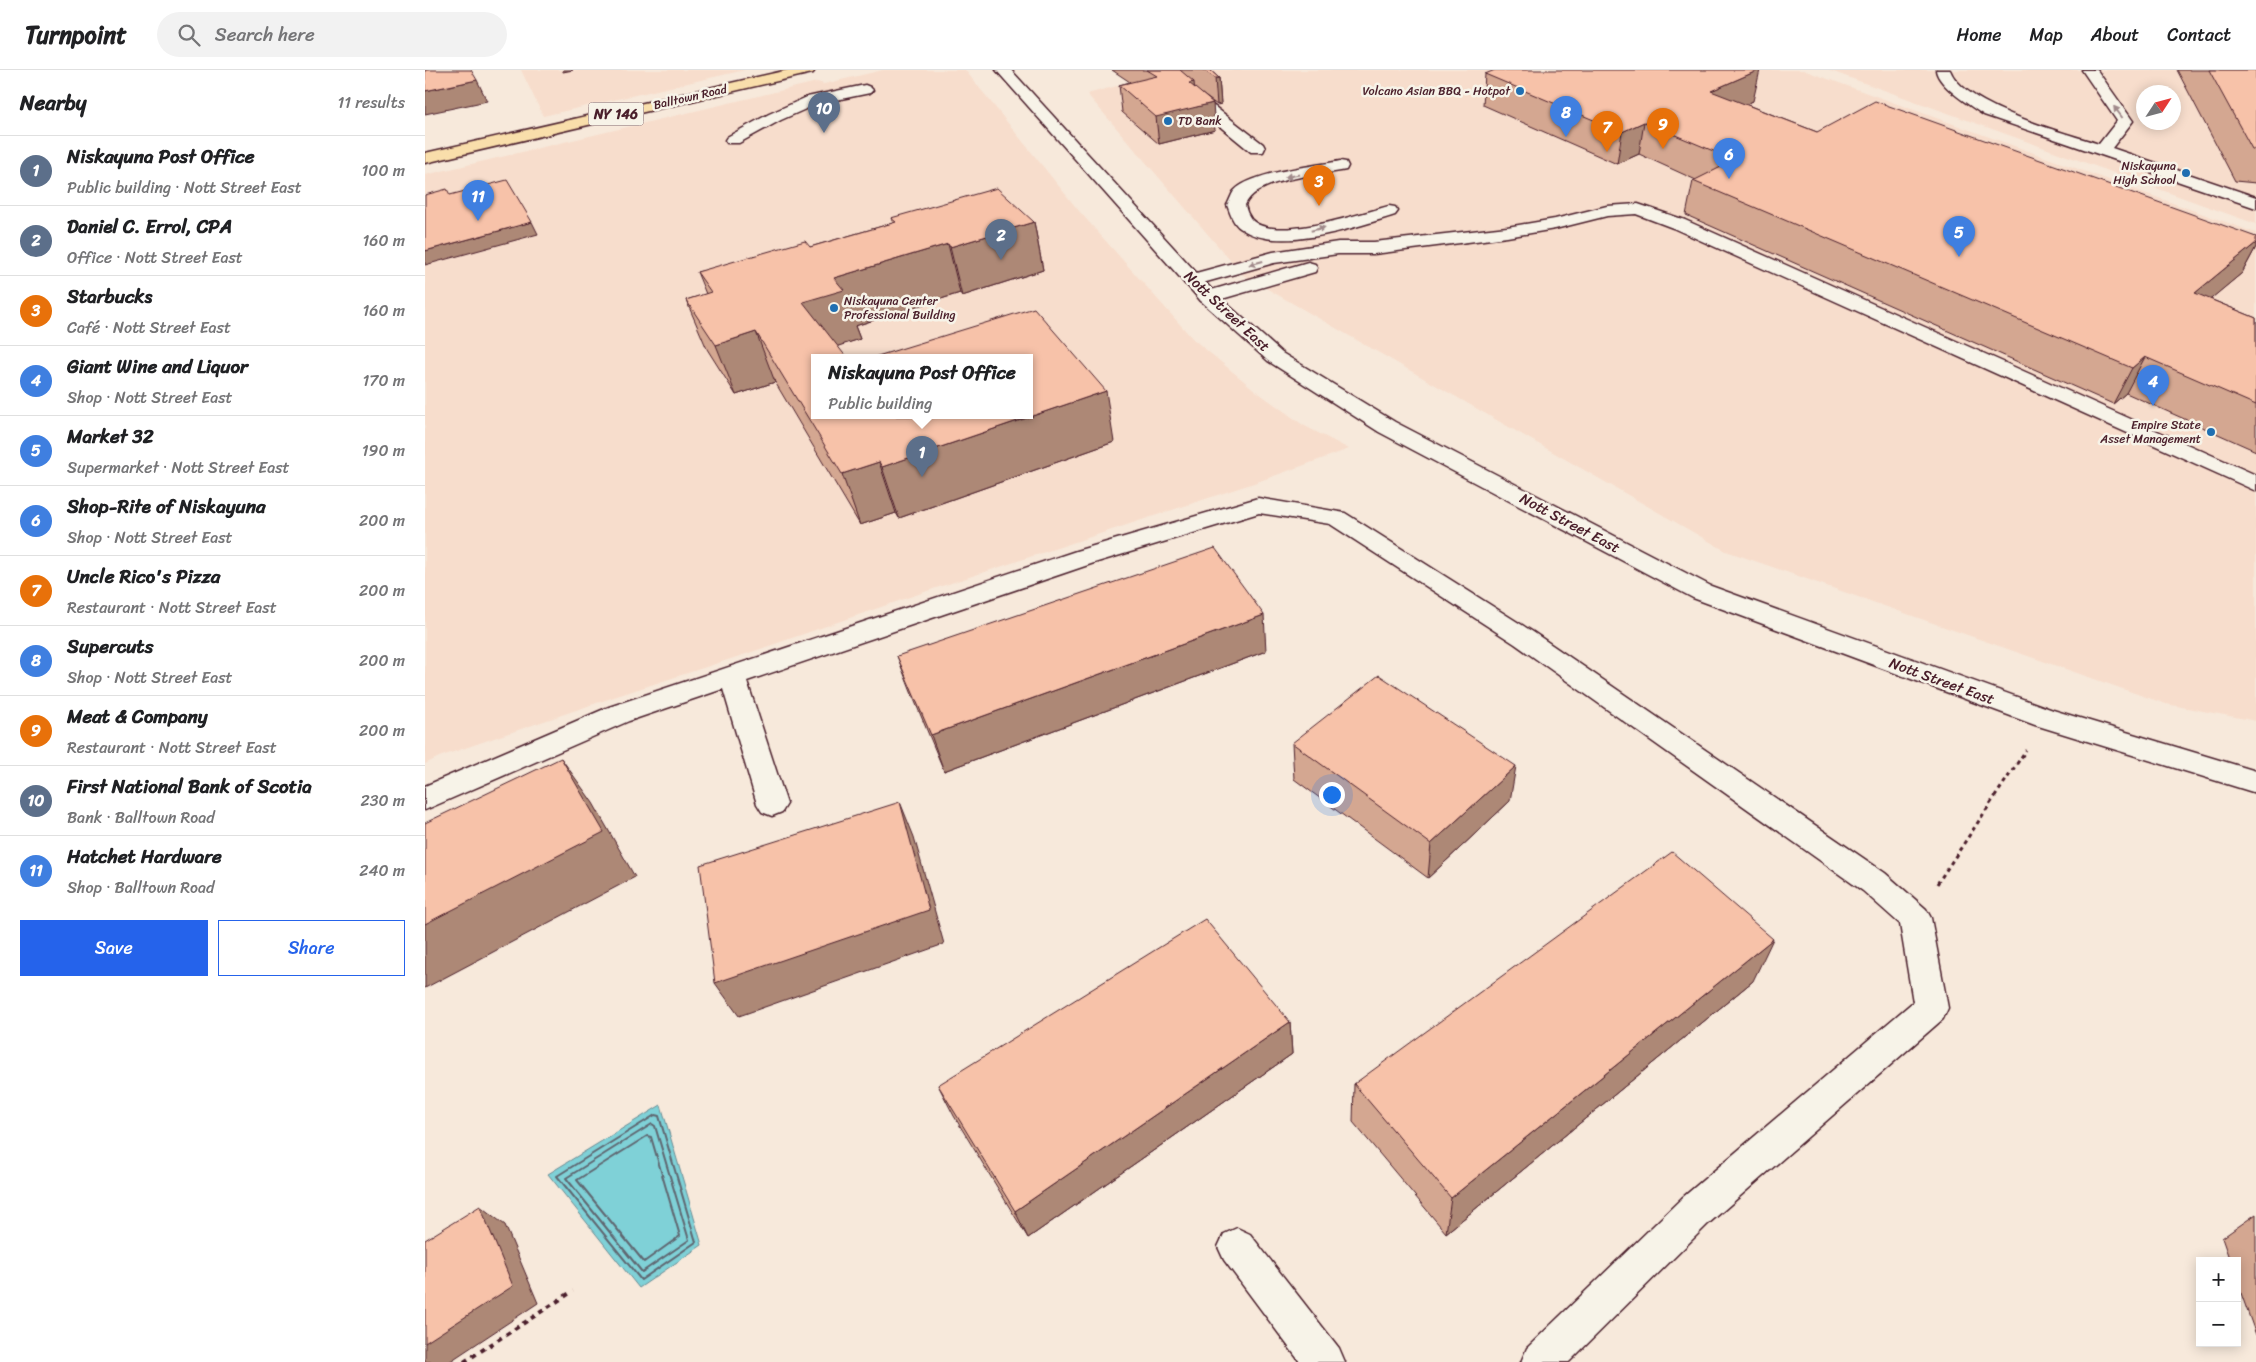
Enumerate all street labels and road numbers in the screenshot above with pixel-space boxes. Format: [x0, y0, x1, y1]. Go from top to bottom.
street label: Balltown Road [651, 78, 730, 116]
road number: NY 146 [589, 103, 643, 126]
street label: Nott Street East [1178, 264, 1277, 359]
street label: Nott Street East [1515, 486, 1625, 561]
street label: Nott Street East [1886, 650, 1999, 712]

